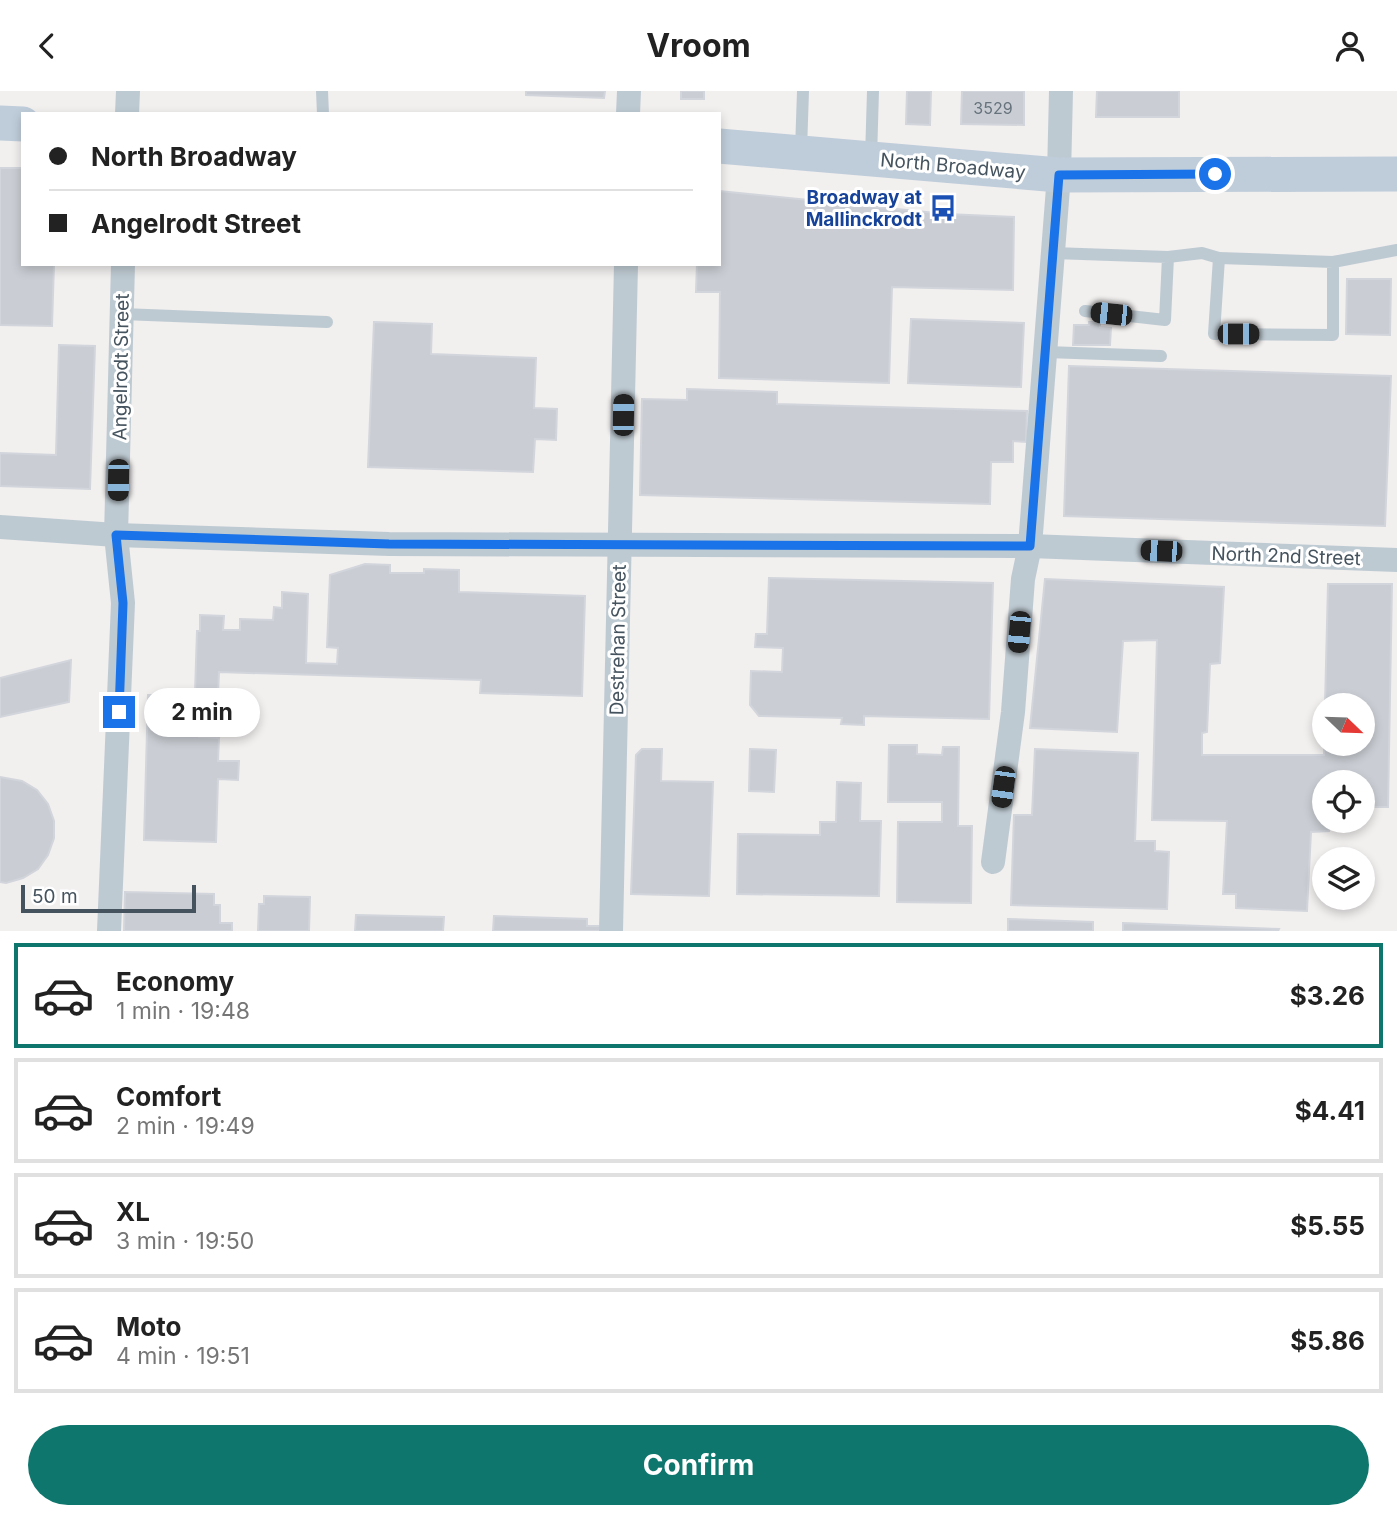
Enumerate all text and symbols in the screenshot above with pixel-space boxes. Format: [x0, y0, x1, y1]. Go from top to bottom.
text: Vroom [646, 26, 751, 65]
icon: back [28, 27, 66, 65]
icon: person [1331, 27, 1369, 65]
house number: 3529 [973, 98, 1013, 118]
text: North Broadway [91, 141, 297, 172]
street label: North Broadway [879, 148, 1027, 184]
route start [1199, 158, 1231, 190]
place label: Broadway at Mallinckrodt [806, 186, 922, 231]
bus stop icon: Broadway at Mallinckrodt [928, 193, 958, 223]
text: Angelrodt Street [91, 208, 301, 239]
street label: Angelrodt Street [108, 293, 134, 441]
car [1090, 301, 1133, 327]
car [1218, 324, 1260, 345]
car [613, 394, 634, 436]
car [108, 459, 129, 501]
car [1140, 540, 1183, 562]
street label: North 2nd Street [1211, 542, 1361, 570]
street label: Destrehan Street [605, 564, 631, 716]
car [1007, 610, 1032, 654]
callout: 2 min [144, 687, 259, 737]
north arrow [1312, 693, 1376, 756]
map controls [1312, 693, 1375, 910]
route end [103, 696, 135, 728]
text: 2 min [171, 698, 233, 726]
car [990, 765, 1017, 809]
button: locate [1312, 770, 1375, 833]
button: layers [1312, 847, 1375, 910]
scale bar [21, 882, 196, 914]
text: 50 m [32, 885, 78, 908]
icon: car [32, 964, 95, 1027]
text: Economy [116, 966, 234, 997]
text: $3.26 [1290, 980, 1365, 1011]
text: 1 min · 19:48 [116, 997, 250, 1025]
icon: car [32, 1079, 95, 1142]
text: Comfort [116, 1081, 221, 1112]
text: $4.41 [1295, 1095, 1365, 1126]
text: 2 min · 19:49 [116, 1112, 255, 1140]
icon: car [32, 1194, 95, 1257]
text: XL [116, 1196, 150, 1227]
text: $5.55 [1290, 1210, 1365, 1241]
text: 3 min · 19:50 [116, 1227, 254, 1255]
icon: car [32, 1309, 95, 1372]
text: Moto [116, 1311, 181, 1342]
text: $5.86 [1290, 1325, 1365, 1356]
text: 4 min · 19:51 [116, 1342, 250, 1370]
button: Confirm [28, 1425, 1369, 1505]

